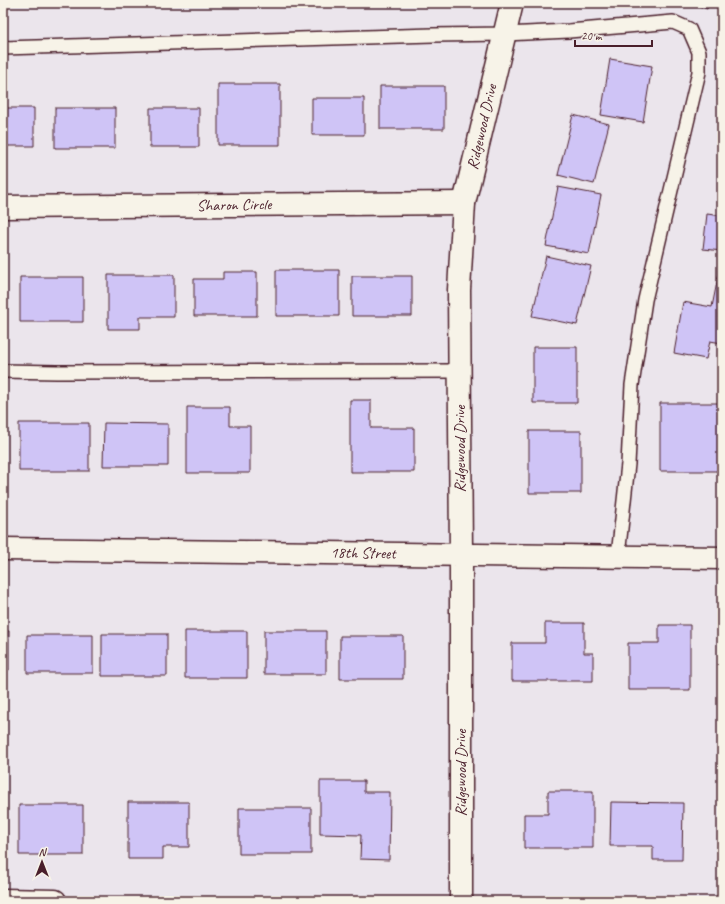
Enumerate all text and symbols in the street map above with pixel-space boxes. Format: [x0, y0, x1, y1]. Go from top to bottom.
scale bar [575, 22, 652, 48]
text: 20 m [581, 28, 603, 44]
street label: Ridgewood Drive [462, 81, 502, 172]
street label: Sharon Circle [196, 194, 273, 216]
street label: Ridgewood Drive [450, 404, 470, 492]
street label: 18th Street [330, 542, 398, 564]
street label: Ridgewood Drive [451, 728, 471, 816]
north arrow [22, 842, 62, 882]
text: N [39, 845, 48, 859]

